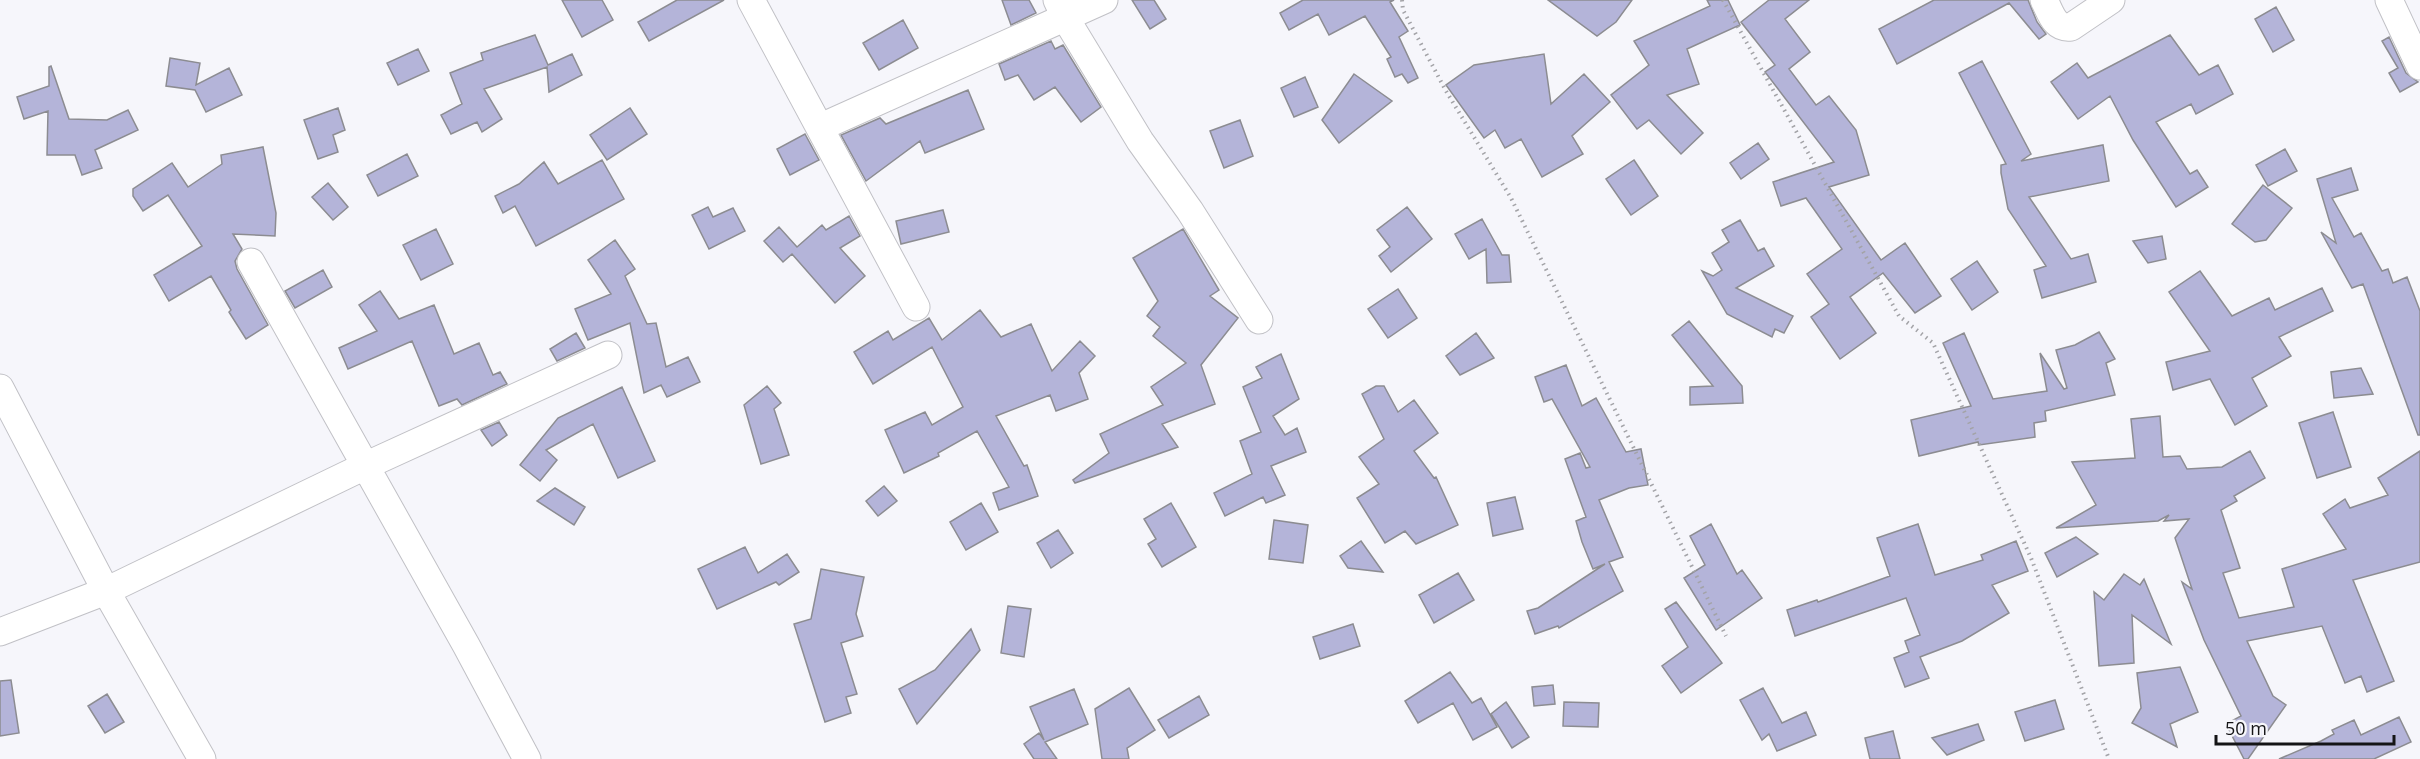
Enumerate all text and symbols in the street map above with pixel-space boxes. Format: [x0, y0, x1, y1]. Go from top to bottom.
scale bar [2216, 708, 2394, 746]
text: 50 m [2225, 716, 2267, 740]

